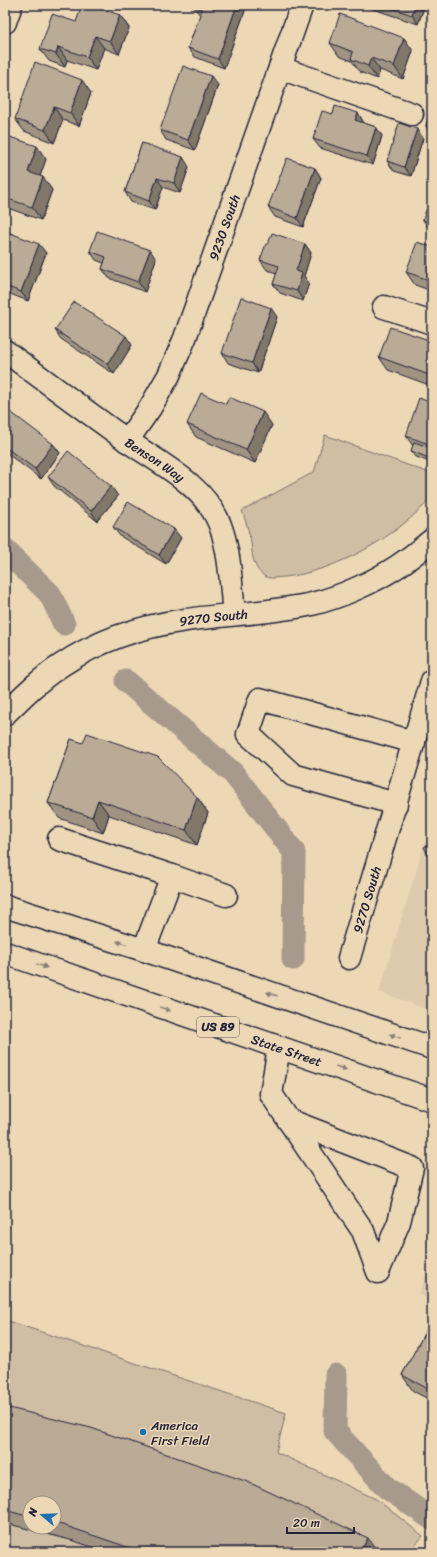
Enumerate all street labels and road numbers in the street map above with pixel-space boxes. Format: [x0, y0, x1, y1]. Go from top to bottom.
street label: 9230 South [202, 191, 247, 264]
street label: Benson Way [120, 431, 190, 488]
street label: 9270 South [178, 602, 249, 633]
street label: 9270 South [346, 863, 388, 936]
road number: US 89 [197, 1017, 239, 1037]
street label: State Street [248, 1028, 325, 1073]

